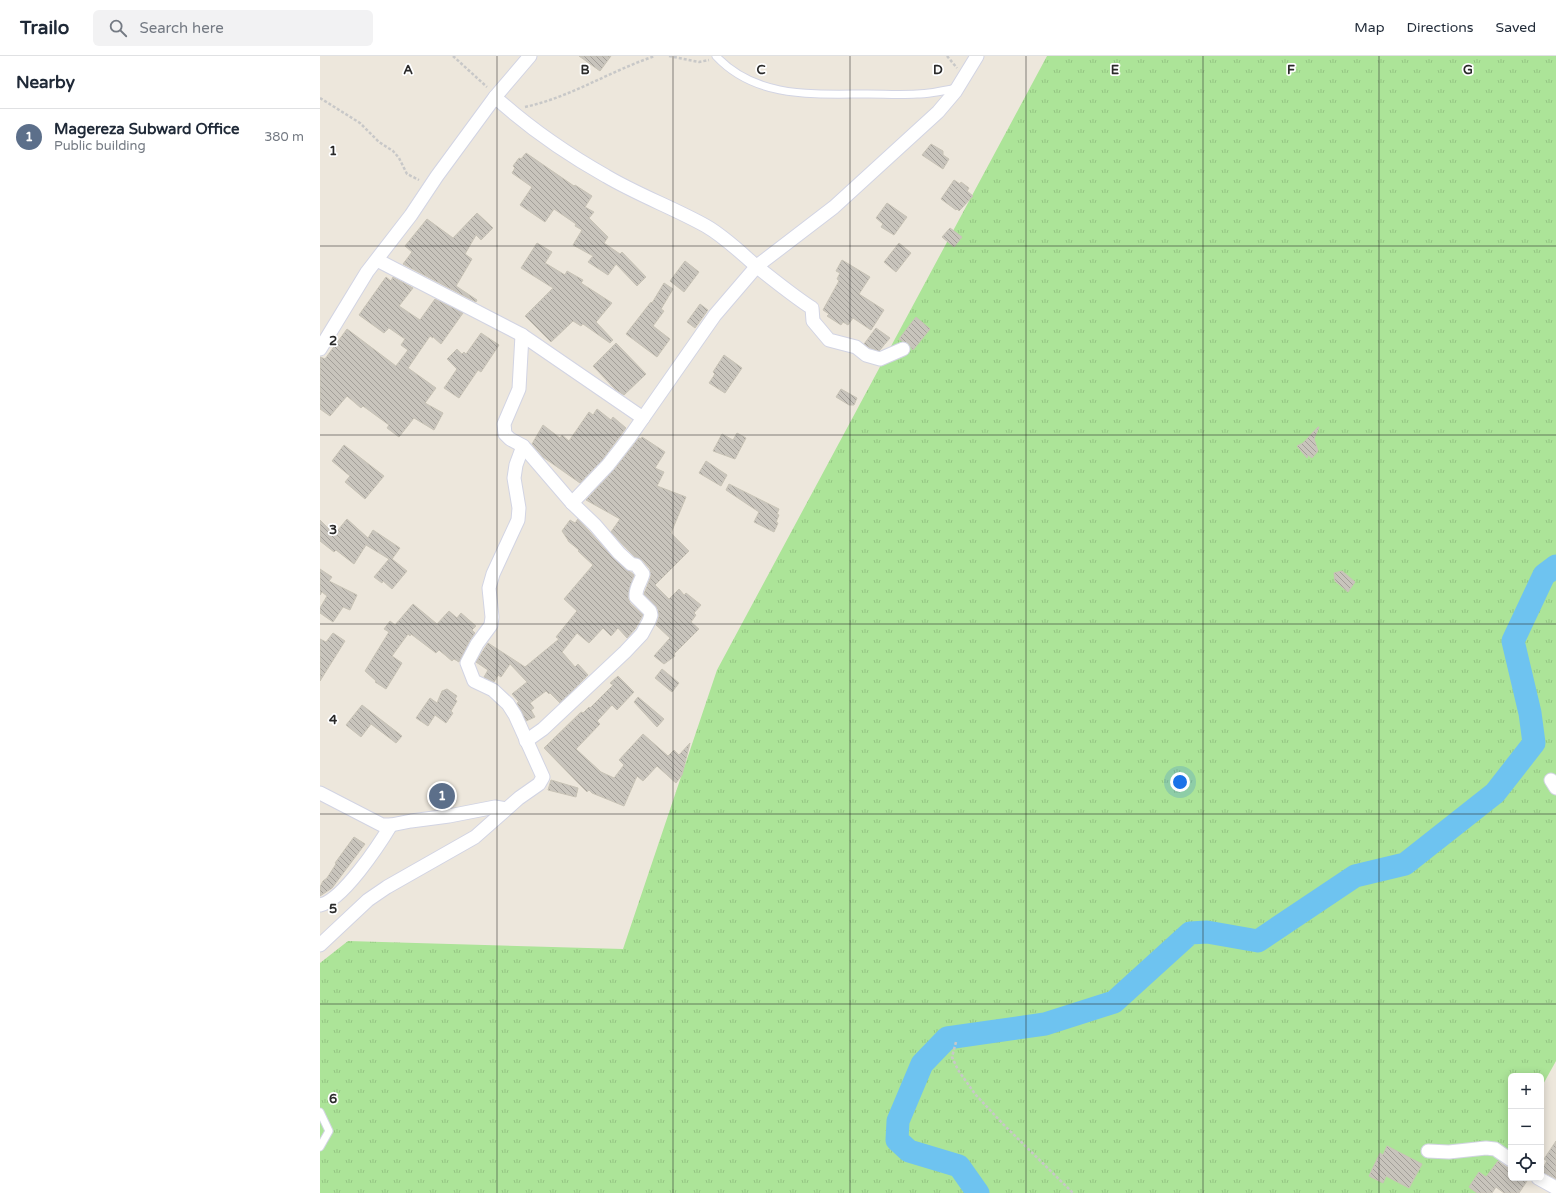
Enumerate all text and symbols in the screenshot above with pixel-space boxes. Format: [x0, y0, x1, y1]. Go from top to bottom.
search box [93, 10, 373, 46]
text: Trailo [20, 17, 69, 39]
icon: search [107, 17, 129, 39]
text: Search here [139, 19, 224, 37]
text: Map [1354, 19, 1385, 36]
text: Directions [1407, 19, 1474, 36]
text: Saved [1496, 19, 1536, 36]
text: A [403, 62, 413, 78]
text: B [580, 62, 590, 78]
text: C [756, 62, 766, 78]
text: D [933, 62, 943, 78]
text: E [1111, 62, 1119, 78]
text: F [1287, 62, 1295, 78]
text: G [1463, 62, 1473, 78]
text: Nearby [16, 72, 75, 93]
text: Magereza Subward Office [54, 120, 239, 138]
text: 1 [25, 129, 33, 145]
text: 380 m [264, 129, 304, 145]
text: Public building [54, 138, 146, 154]
text: 1 [329, 143, 337, 159]
text: 2 [329, 333, 337, 349]
text: 3 [329, 522, 337, 538]
text: 4 [329, 712, 338, 728]
your location [1170, 772, 1190, 792]
pin: 1 [429, 781, 455, 811]
text: 5 [329, 901, 337, 917]
map controls [1508, 1073, 1544, 1181]
button: + [1508, 1073, 1544, 1109]
text: 6 [329, 1091, 337, 1107]
button: − [1508, 1109, 1544, 1145]
button: locate [1508, 1145, 1544, 1181]

